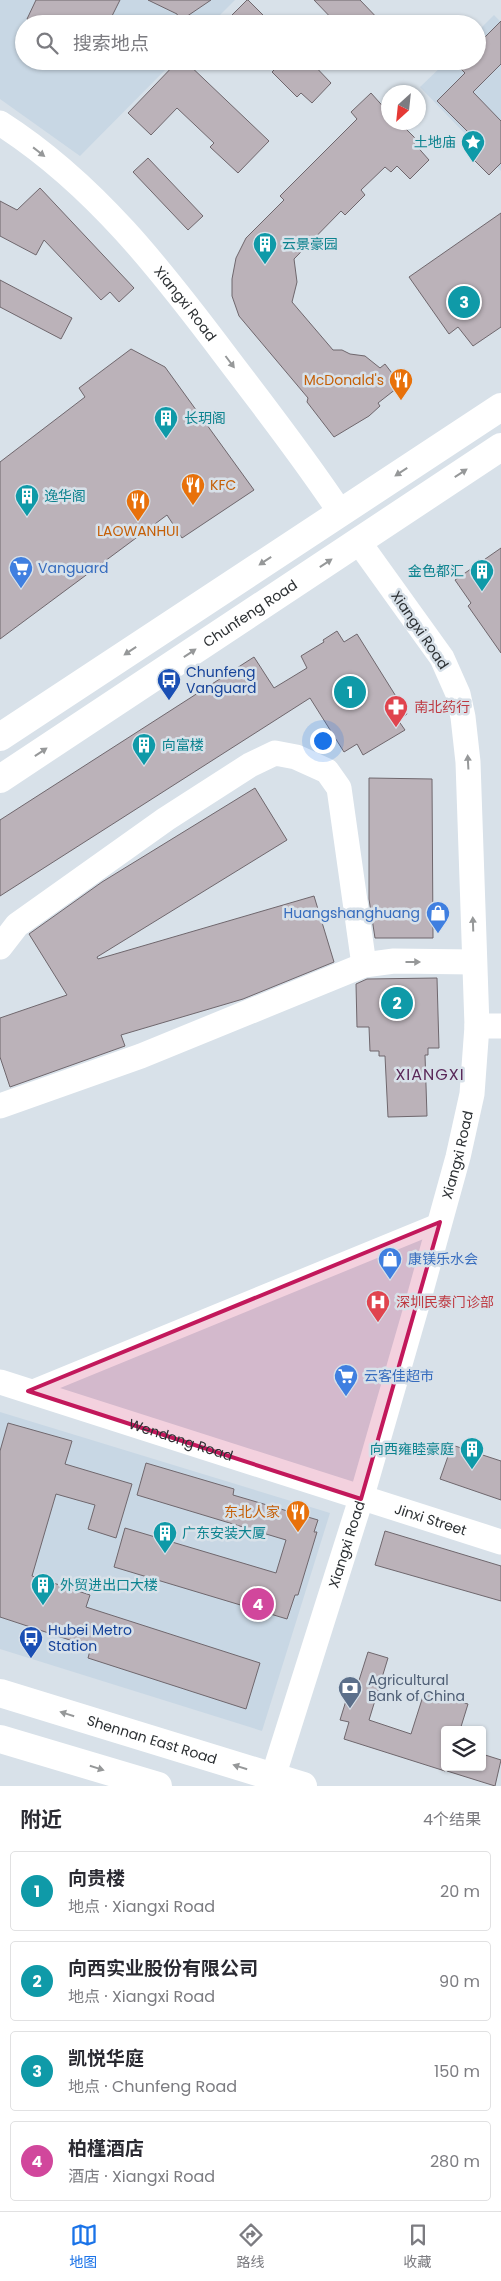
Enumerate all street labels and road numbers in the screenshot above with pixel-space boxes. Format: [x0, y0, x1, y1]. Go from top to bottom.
street label: Xiangxi Road [149, 262, 221, 345]
street label: Chunfeng Road [199, 575, 301, 652]
street label: Xiangxi Road [386, 587, 454, 673]
street label: Xiangxi Road [437, 1109, 478, 1201]
street label: Wendong Road [126, 1414, 236, 1466]
street label: Xiangxi Road [323, 1498, 370, 1590]
street label: Jinxi Street [392, 1499, 469, 1540]
street label: Shennan East Road [84, 1710, 220, 1769]

